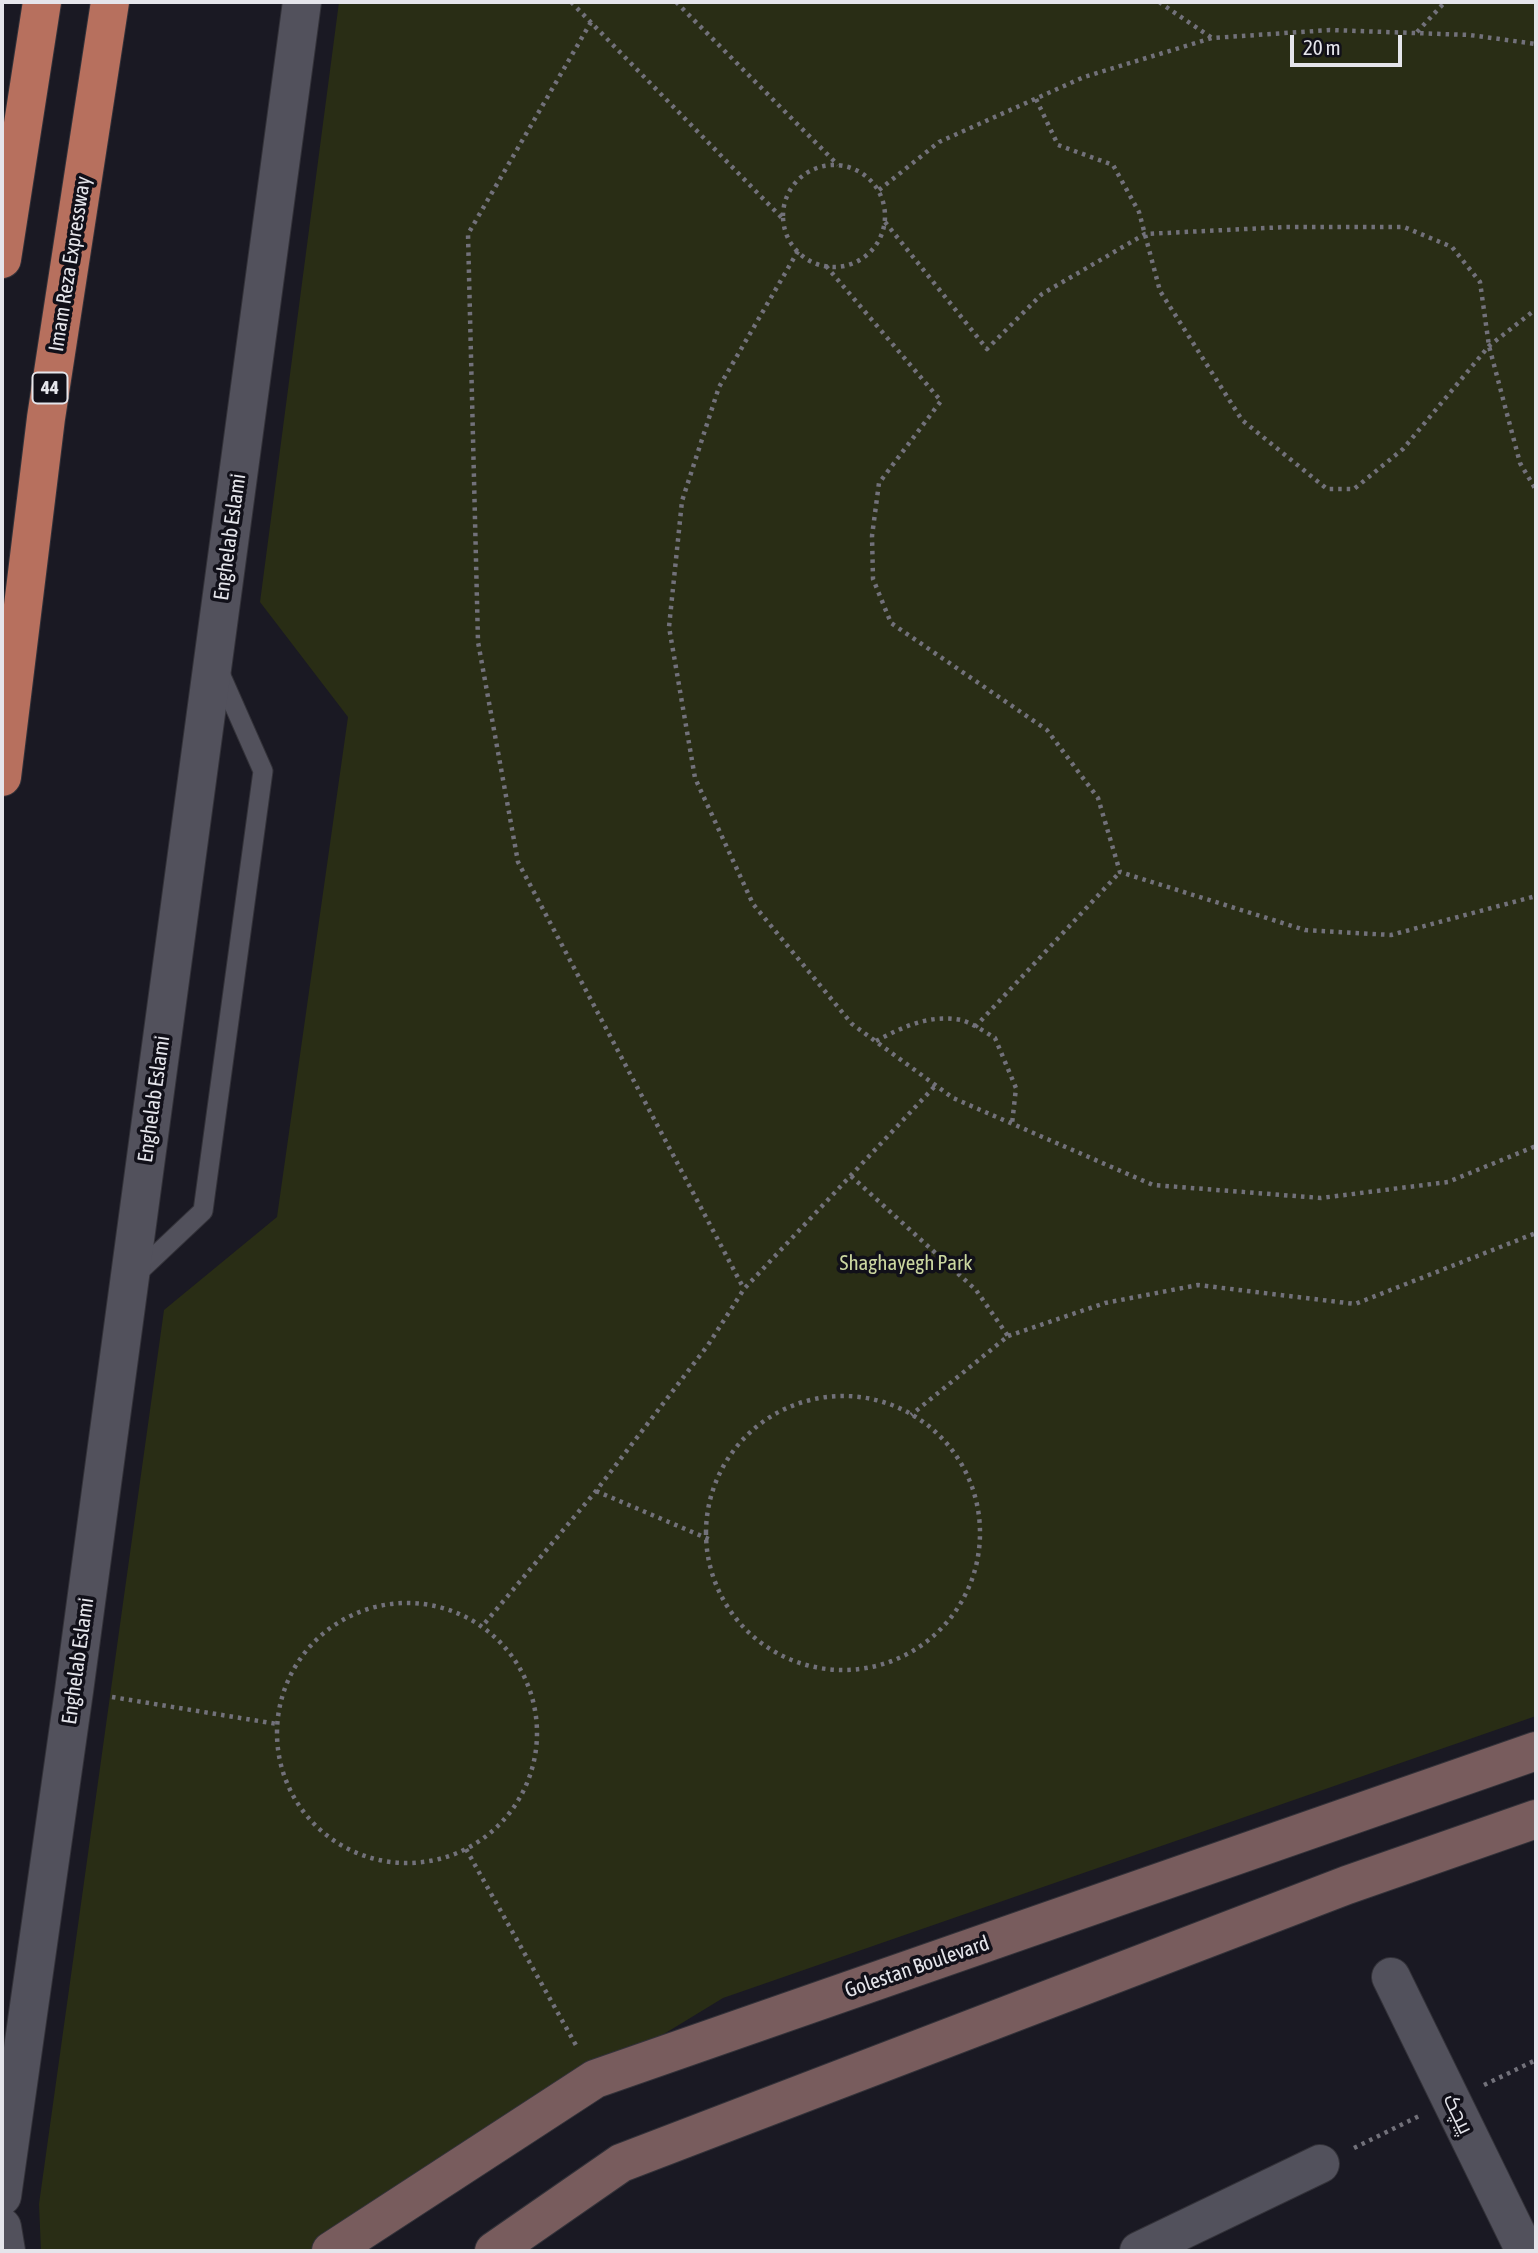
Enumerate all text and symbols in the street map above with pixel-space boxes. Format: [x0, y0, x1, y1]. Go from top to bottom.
scale bar [1293, 21, 1405, 65]
text: 20 m [1303, 35, 1341, 59]
street label: Imam Reza Expressway [44, 175, 96, 353]
road number: 44 [32, 372, 68, 404]
street label: Enghelab Eslami [209, 472, 251, 602]
street label: Enghelab Eslami [133, 1034, 175, 1164]
park label: Shaghayegh Park [840, 1250, 972, 1276]
street label: Enghelab Eslami [57, 1596, 99, 1726]
street label: Golestan Boulevard [841, 1930, 993, 2004]
street label: پیچک [1438, 2090, 1478, 2138]

